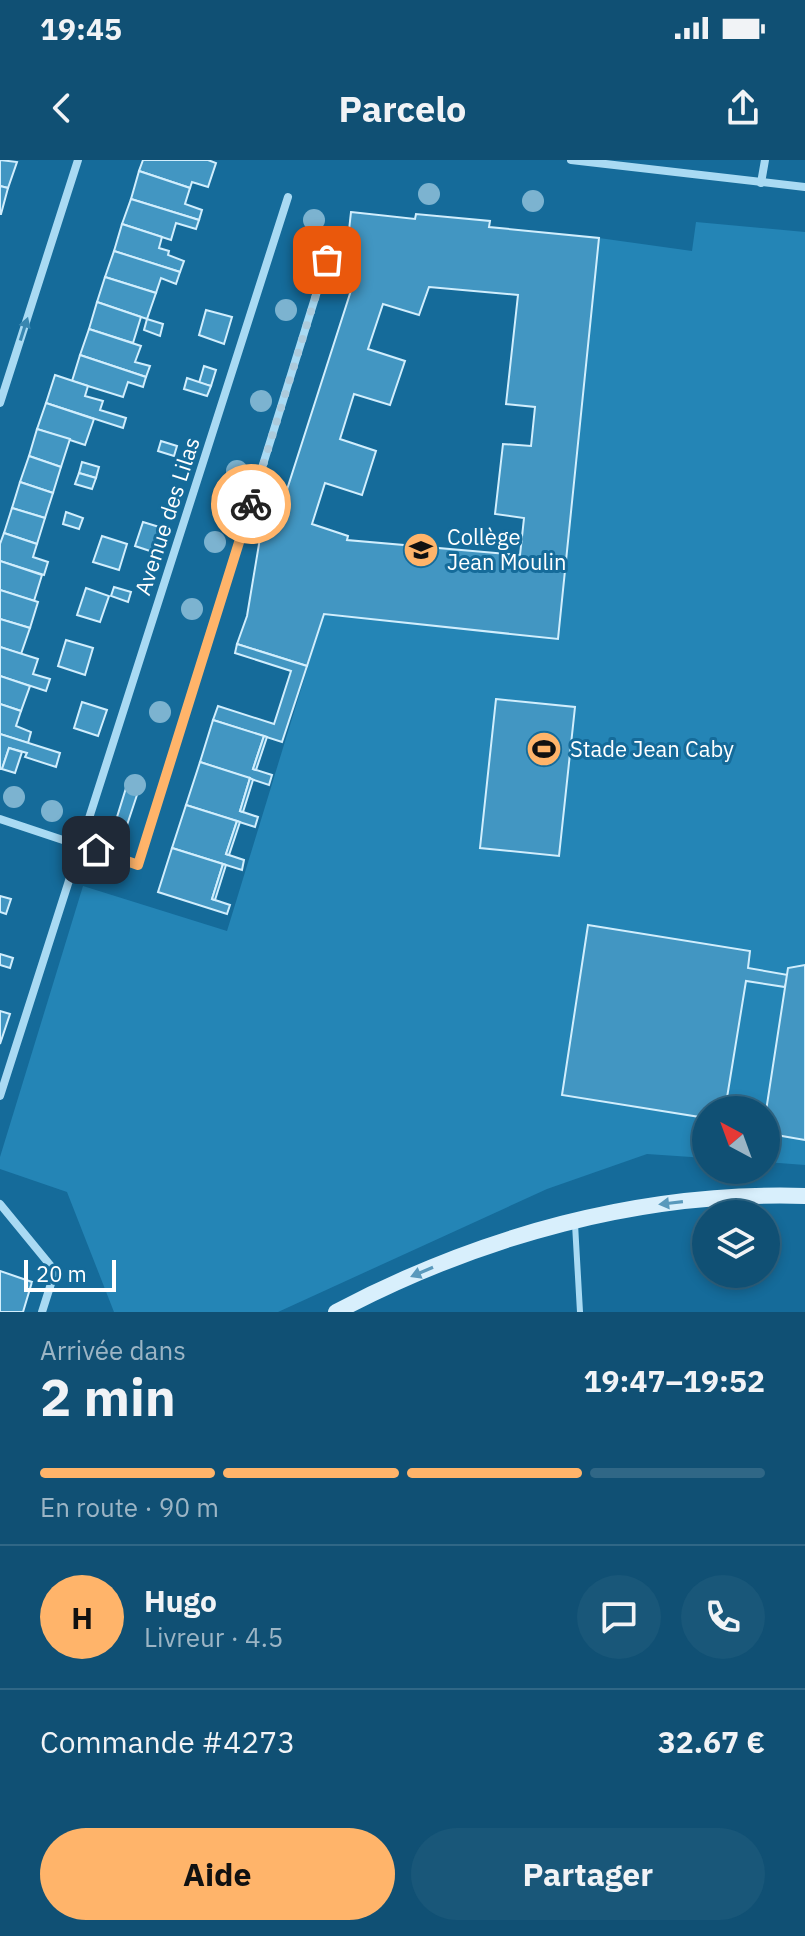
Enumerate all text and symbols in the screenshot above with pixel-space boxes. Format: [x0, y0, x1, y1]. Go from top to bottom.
text: 19:45 [40, 9, 122, 48]
text: Parcelo [339, 85, 466, 132]
icon: back [40, 86, 84, 130]
icon: share [721, 86, 765, 130]
pin [293, 226, 361, 294]
icon: bag [305, 238, 349, 282]
one-way arrow [18, 317, 31, 341]
street label: Avenue des Lilas [127, 433, 206, 598]
courier [211, 464, 291, 544]
icon: bike [229, 482, 273, 526]
place label: Collège Jean Moulin [447, 522, 566, 576]
school or university icon: Collège Jean Moulin [402, 531, 440, 569]
sports icon: Stade Jean Caby [525, 730, 563, 768]
place label: Stade Jean Caby [570, 734, 734, 763]
pin [62, 816, 130, 884]
icon: home [74, 828, 118, 872]
north arrow [692, 1096, 780, 1184]
map controls [692, 1096, 780, 1288]
one-way arrow [658, 1197, 683, 1210]
button: layers [692, 1200, 780, 1288]
scale bar [24, 1256, 116, 1292]
text: 20 m [36, 1259, 87, 1288]
one-way arrow [410, 1266, 434, 1279]
text: Arrivée dans [40, 1333, 186, 1367]
text: 19:47–19:52 [584, 1361, 765, 1400]
text: 2 min [40, 1363, 176, 1430]
text: En route · 90 m [40, 1490, 219, 1524]
button: chat [577, 1575, 661, 1659]
button: phone [681, 1575, 765, 1659]
text: Hugo [144, 1581, 217, 1620]
text: H [71, 1598, 93, 1637]
text: Livreur · 4.5 [144, 1620, 283, 1654]
text: Commande #4273 [40, 1722, 295, 1761]
text: 32.67 € [658, 1722, 765, 1761]
button: Aide [40, 1828, 395, 1920]
button: Partager [411, 1828, 765, 1920]

